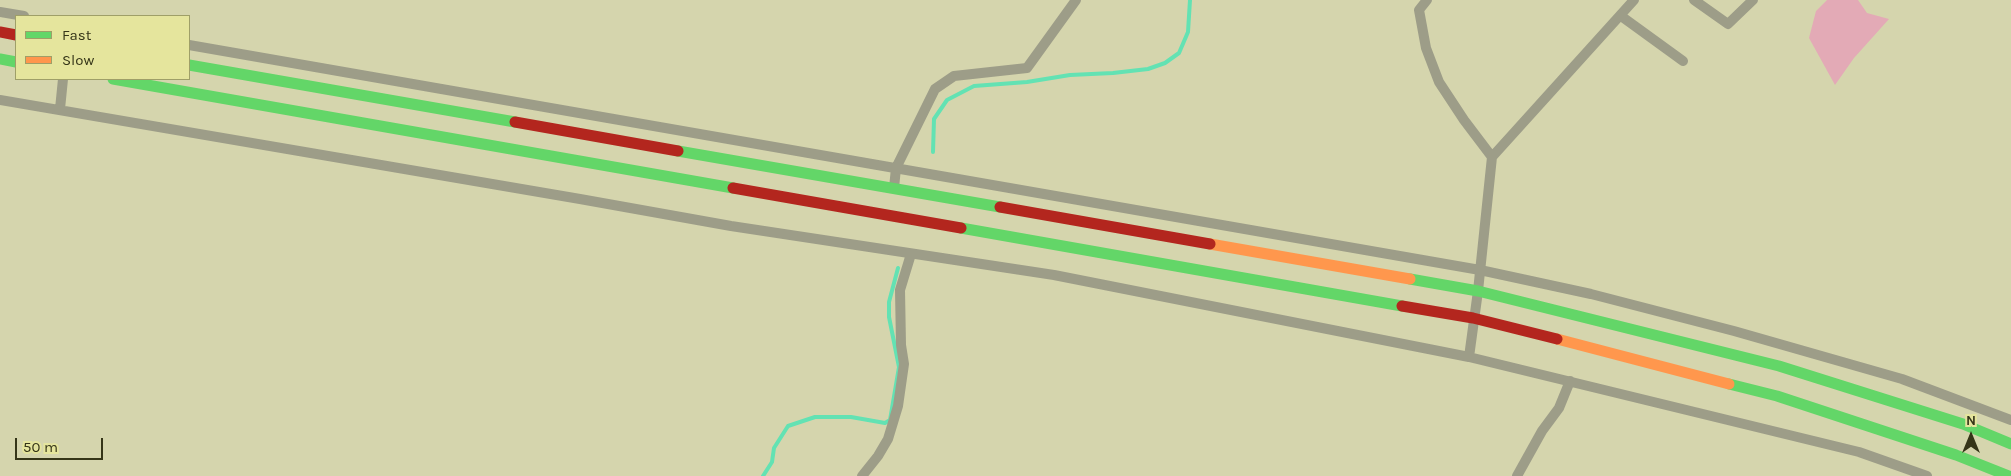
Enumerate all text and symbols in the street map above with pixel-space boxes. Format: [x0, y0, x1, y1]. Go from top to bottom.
legend [15, 15, 190, 80]
text: Fast [62, 26, 91, 44]
text: Slow [62, 51, 94, 69]
north arrow [1946, 411, 1996, 461]
text: N [1966, 412, 1976, 429]
scale bar [18, 428, 105, 460]
text: 50 m [23, 438, 58, 456]

